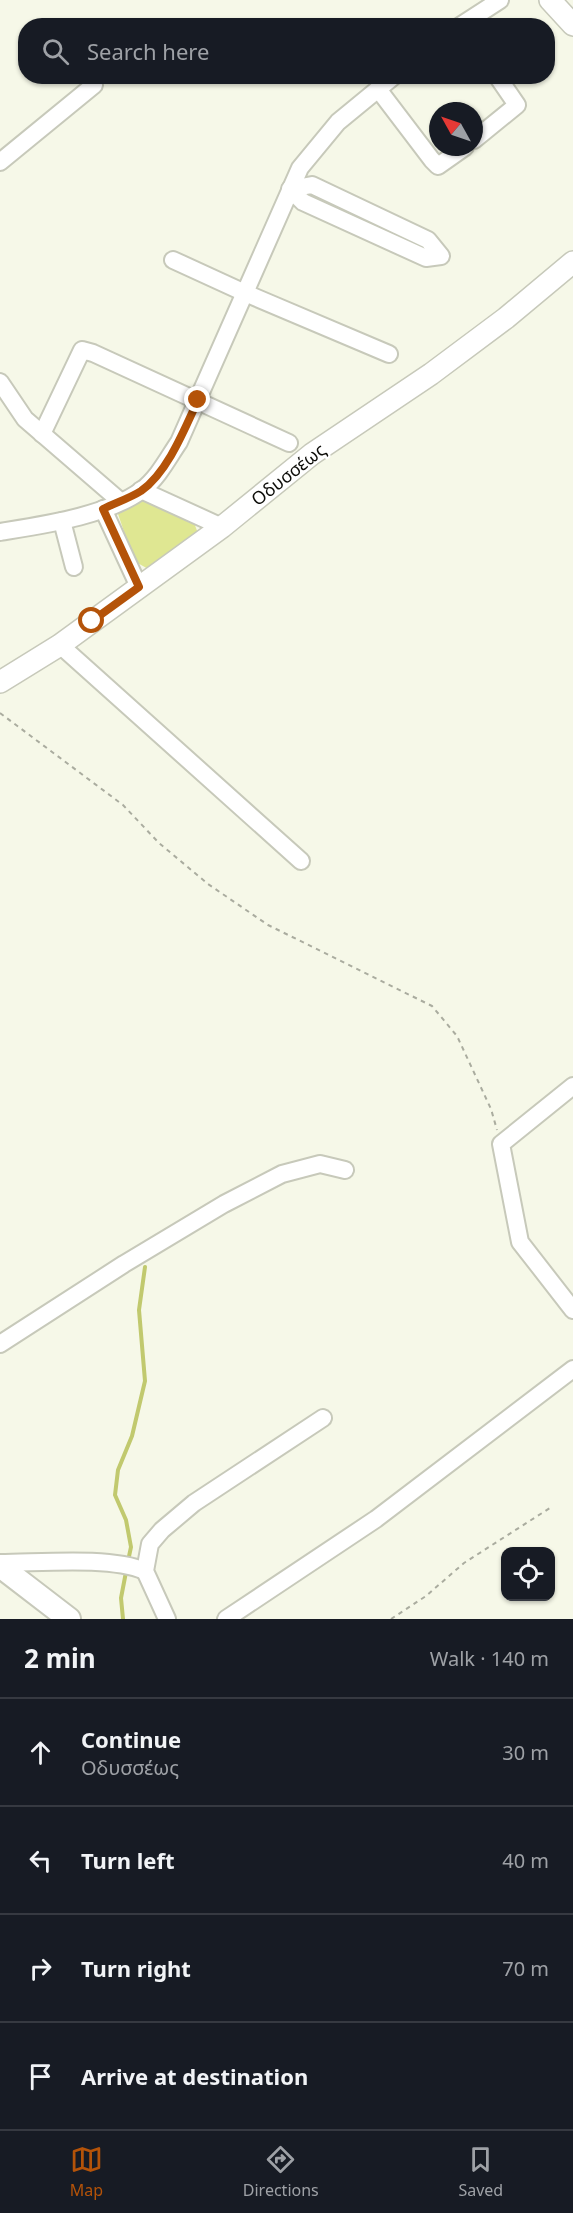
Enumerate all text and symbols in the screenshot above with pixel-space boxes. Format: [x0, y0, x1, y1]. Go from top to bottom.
search box [18, 18, 555, 84]
icon: search [39, 35, 72, 68]
text: Search here [87, 36, 209, 66]
north arrow [429, 102, 483, 156]
route end [184, 386, 210, 412]
street label: Οδυσσέως [246, 437, 330, 511]
route start [78, 607, 104, 633]
map controls [501, 1547, 555, 1601]
button: locate [501, 1547, 555, 1601]
text: 2 min [24, 1640, 96, 1676]
text: Walk · 140 m [430, 1645, 549, 1672]
text: Continue [81, 1724, 181, 1754]
icon: ahead [24, 1736, 57, 1769]
text: 30 m [502, 1739, 549, 1766]
text: Οδυσσέως [81, 1754, 179, 1781]
icon: left [24, 1844, 57, 1877]
text: Turn left [81, 1845, 175, 1875]
text: 40 m [502, 1847, 549, 1874]
icon: right [24, 1952, 57, 1985]
text: Turn right [81, 1953, 191, 1983]
text: 70 m [502, 1955, 549, 1982]
icon: arrive [24, 2060, 57, 2093]
text: Arrive at destination [81, 2061, 308, 2091]
tab: Map [70, 2143, 103, 2201]
tab: Directions [243, 2143, 319, 2201]
tab: Saved [458, 2143, 503, 2201]

